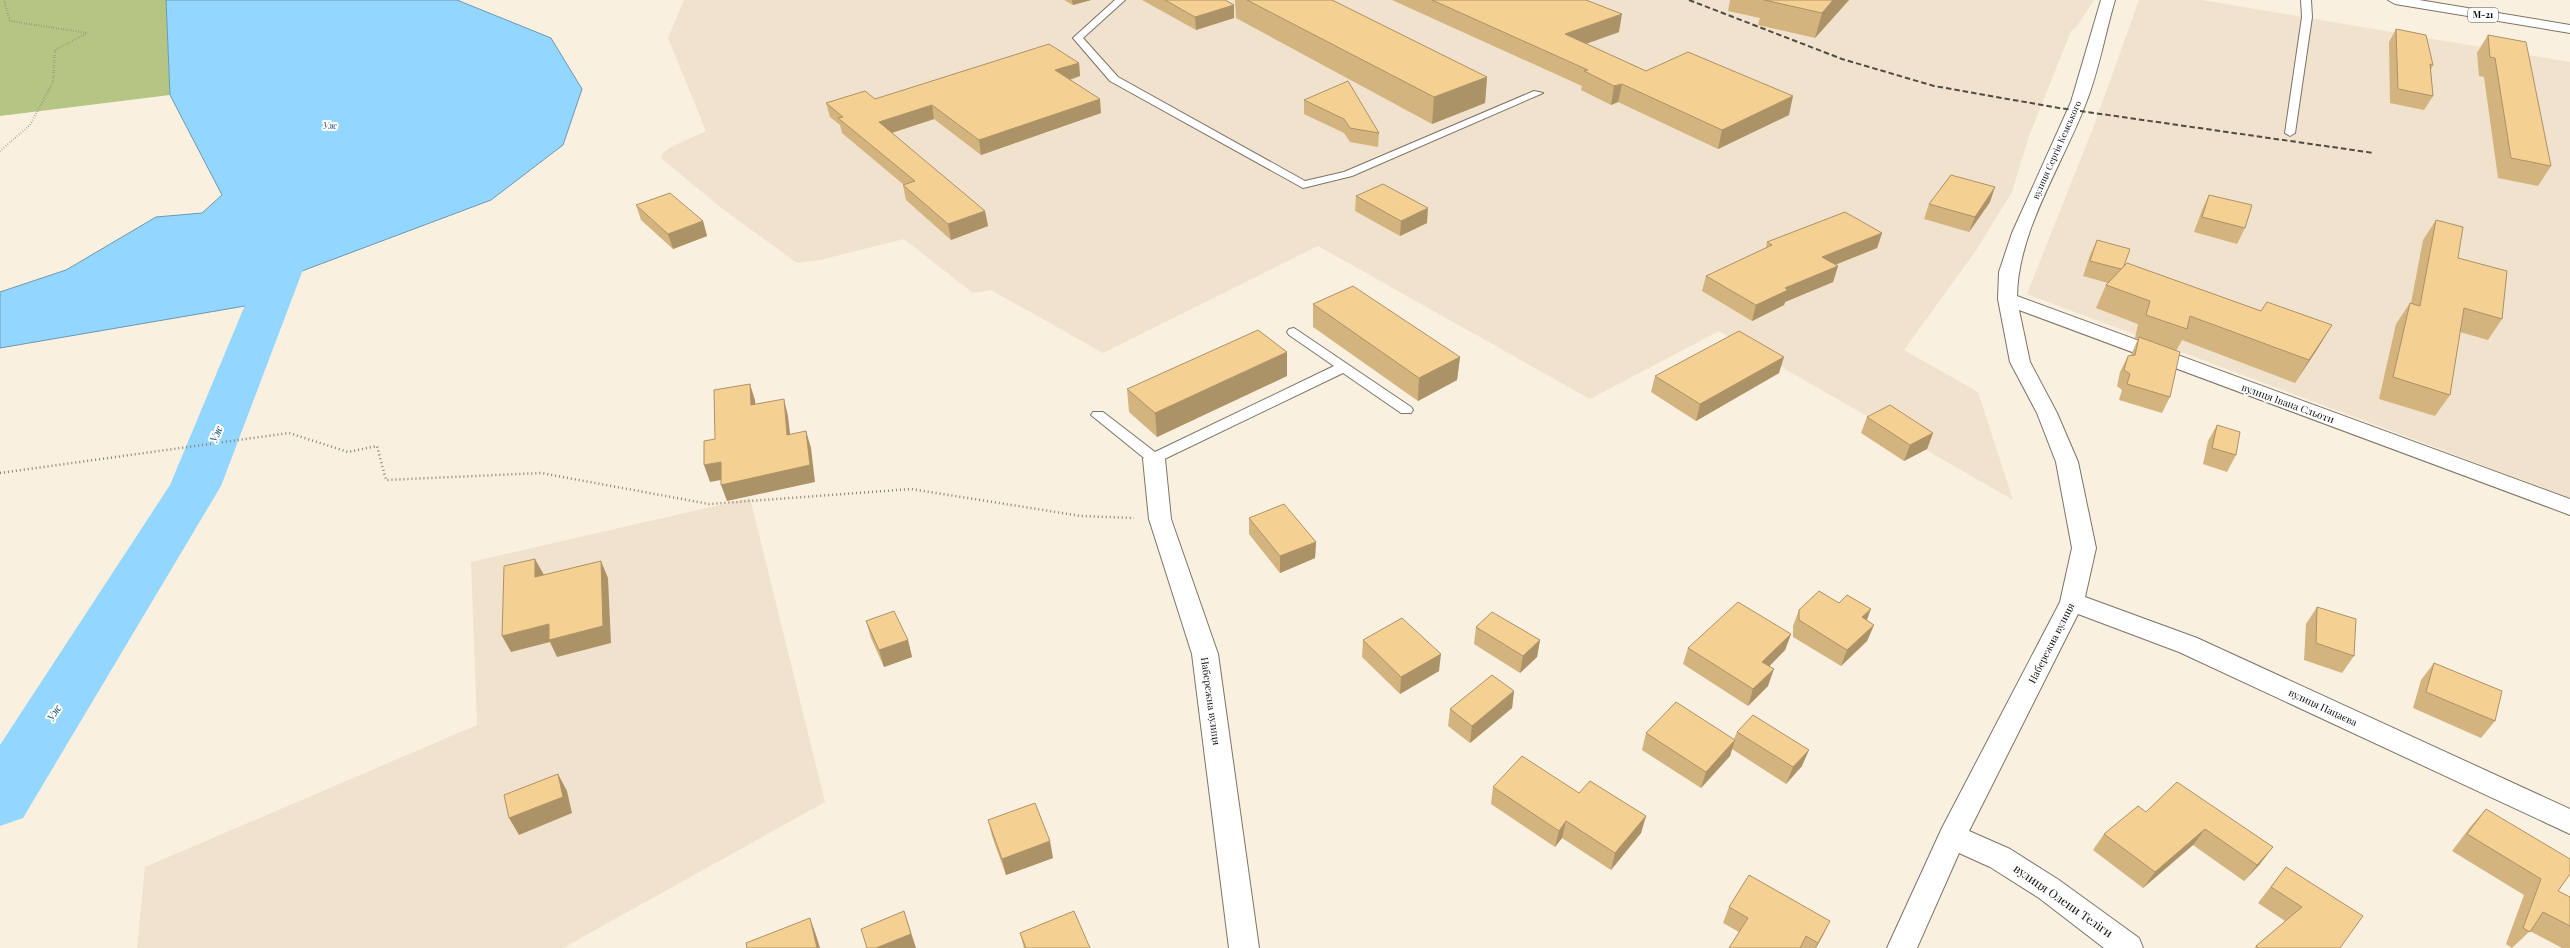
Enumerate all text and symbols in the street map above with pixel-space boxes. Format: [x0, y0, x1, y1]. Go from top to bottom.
road number: М-21 [2468, 8, 2498, 22]
street label: вулиця Сергія Кемського [2029, 98, 2083, 201]
water label: Уж [323, 119, 337, 131]
street label: вулиця Івана Сльоти [2240, 380, 2336, 426]
water label: Уж [205, 423, 226, 445]
street label: Набережна вулиця [2025, 600, 2078, 686]
street label: Набережна вулиця [1198, 656, 1224, 747]
street label: вулиця Пацаєва [2286, 685, 2360, 729]
water label: Уж [43, 701, 65, 724]
street label: вулиця Олени Теліги [2011, 860, 2117, 941]

